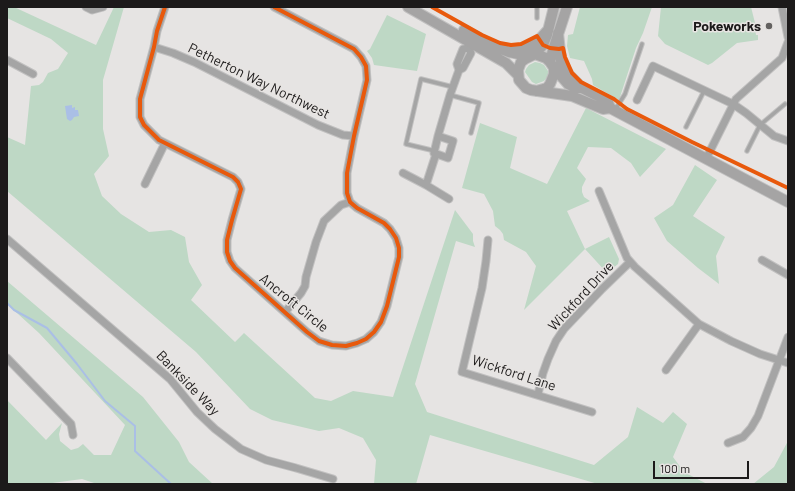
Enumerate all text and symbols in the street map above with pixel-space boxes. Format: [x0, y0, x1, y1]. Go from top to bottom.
place label: Pokeworks [693, 18, 761, 34]
marker: Pokeworks [764, 21, 774, 31]
street label: Petherton Way Northwest [185, 39, 333, 123]
street label: Wickford Drive [545, 258, 617, 334]
street label: Ancroft Circle [256, 270, 332, 336]
street label: Bankside Way [153, 347, 223, 419]
street label: Wickford Lane [470, 351, 558, 395]
scale bar [655, 453, 751, 479]
text: 100 m [660, 461, 690, 475]

